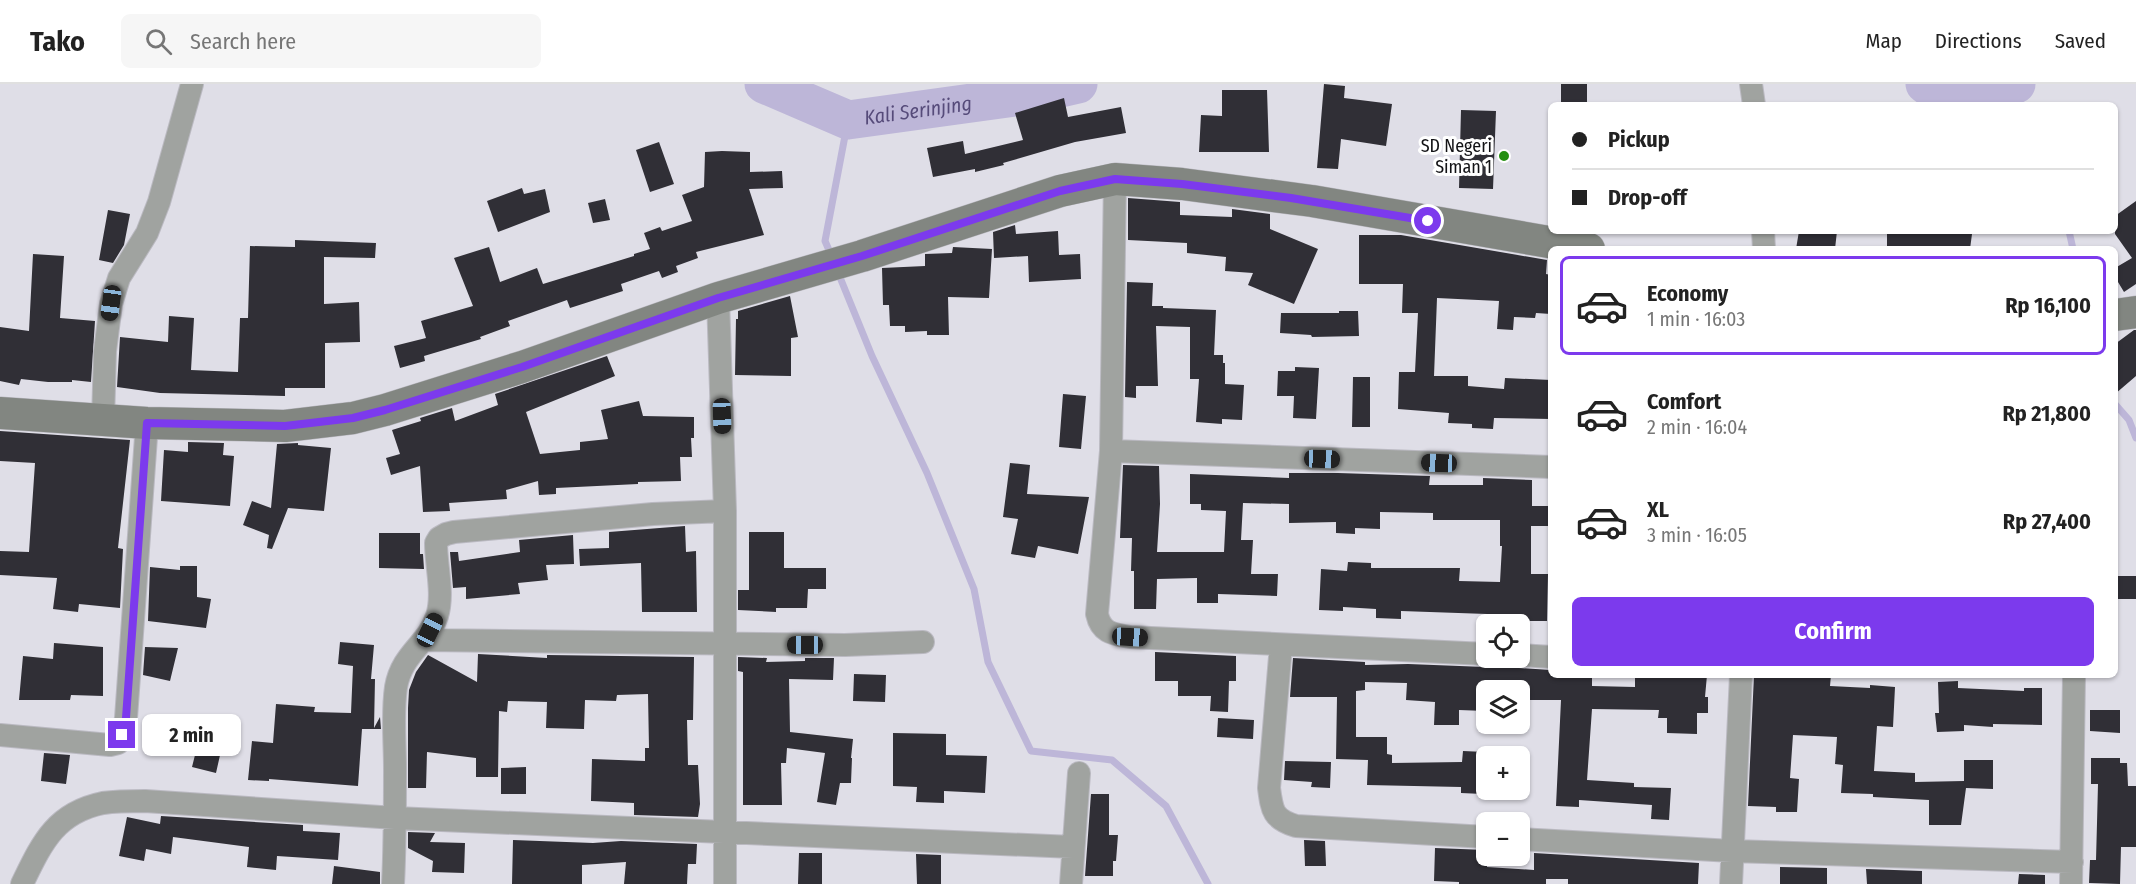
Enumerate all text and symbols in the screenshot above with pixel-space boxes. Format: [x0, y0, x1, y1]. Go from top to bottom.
search box [121, 14, 541, 68]
text: Tako [30, 25, 85, 58]
icon: search [142, 25, 175, 58]
text: Search here [190, 28, 296, 55]
text: Map [1865, 28, 1902, 54]
text: Directions [1935, 28, 2022, 54]
text: Saved [2055, 28, 2106, 54]
water label: Kali Serinjing [863, 91, 973, 130]
text: Pickup [1608, 126, 1670, 153]
place label: SD Negeri Siman 1 [1421, 135, 1492, 178]
marker: SD Negeri Siman 1 [1497, 149, 1511, 163]
text: Drop-off [1608, 184, 1687, 211]
route start [1414, 207, 1441, 234]
icon: car [1575, 279, 1629, 333]
text: Economy [1647, 280, 1728, 307]
car [100, 284, 122, 322]
text: Rp 16,100 [2005, 292, 2091, 319]
text: 1 min · 16:03 [1647, 307, 1745, 331]
icon: car [1575, 387, 1629, 441]
text: Comfort [1647, 388, 1721, 415]
car [712, 398, 732, 434]
text: Rp 21,800 [2002, 400, 2091, 427]
text: 2 min · 16:04 [1647, 415, 1747, 439]
car [1304, 449, 1340, 469]
car [1421, 453, 1457, 473]
icon: car [1575, 495, 1629, 549]
text: XL [1647, 496, 1669, 523]
text: Rp 27,400 [2003, 508, 2091, 535]
text: 3 min · 16:05 [1647, 523, 1747, 547]
button: Confirm [1572, 597, 2094, 666]
car [414, 610, 446, 650]
map controls [1476, 614, 1530, 866]
button: locate [1476, 614, 1530, 668]
car [1112, 627, 1148, 647]
car [787, 636, 823, 654]
button: layers [1476, 680, 1530, 734]
callout: 2 min [143, 714, 242, 756]
route end [108, 721, 135, 748]
text: 2 min [169, 723, 214, 747]
button: + [1476, 746, 1530, 800]
button: − [1476, 812, 1530, 866]

